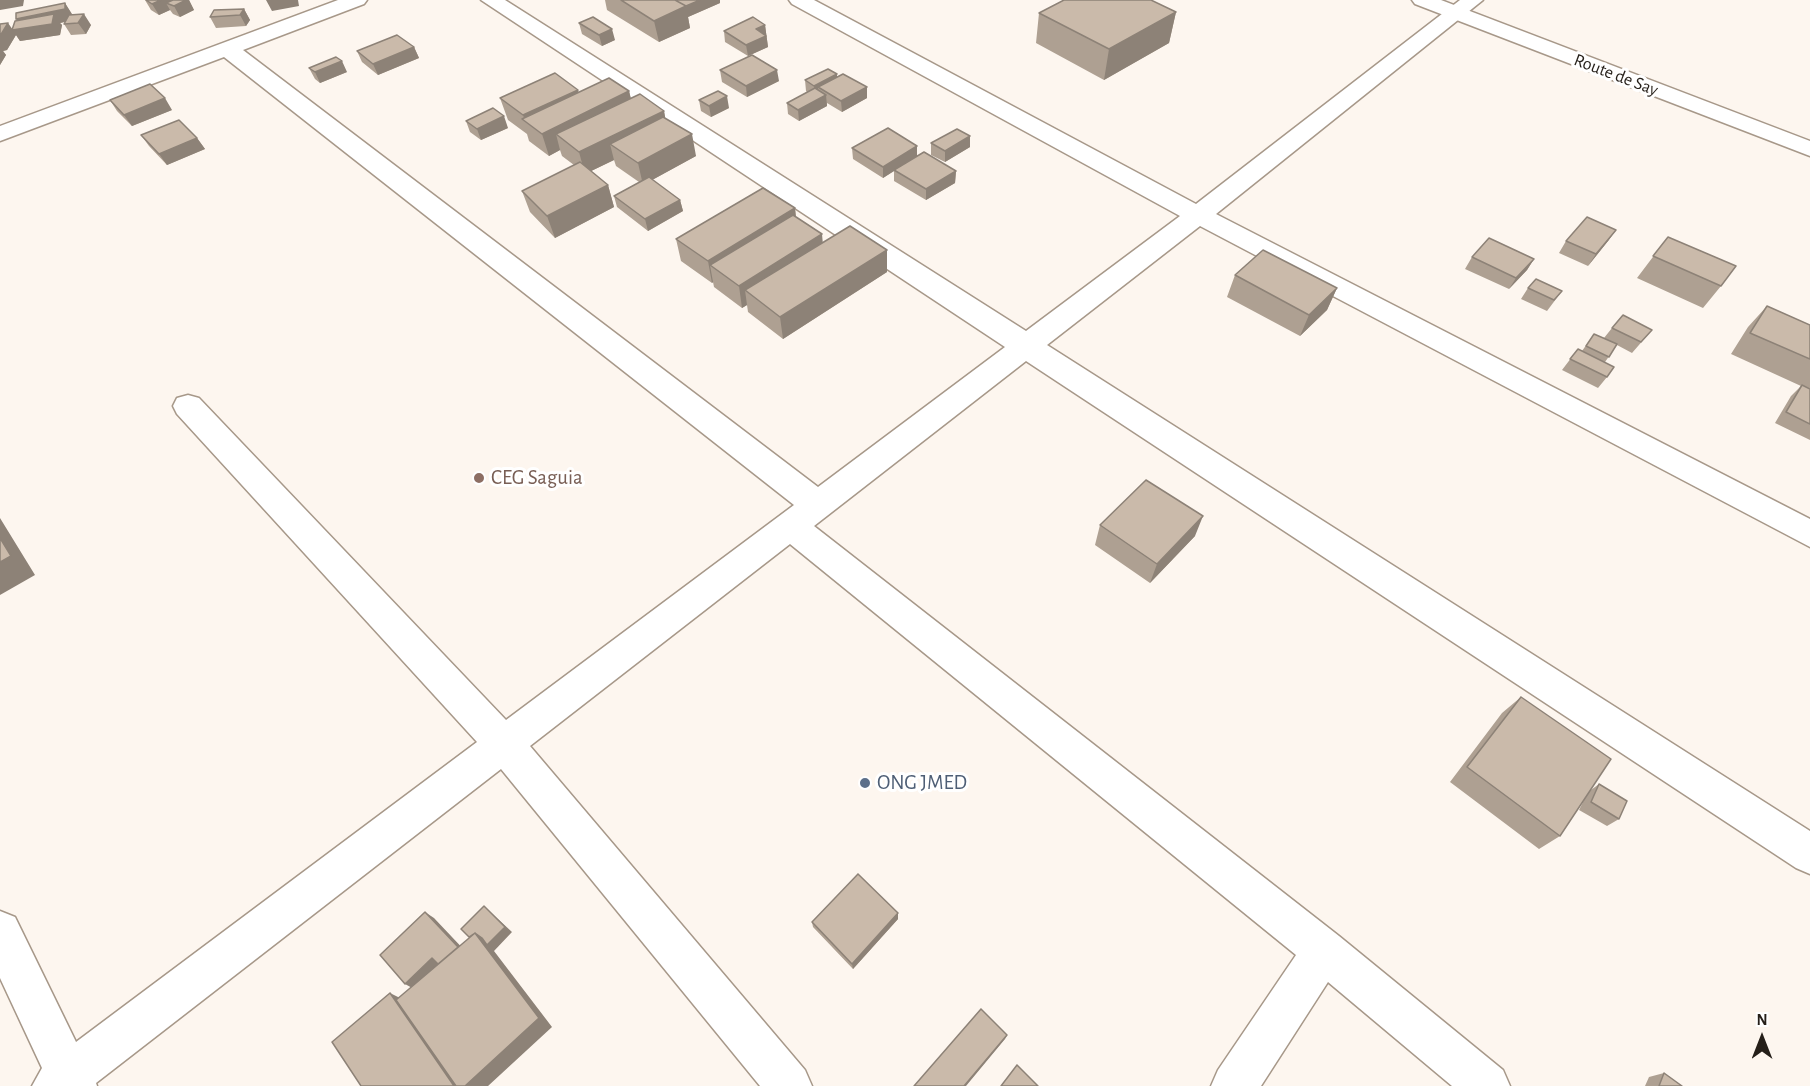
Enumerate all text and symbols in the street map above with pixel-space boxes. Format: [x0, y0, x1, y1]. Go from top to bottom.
street label: Route de Say [1571, 49, 1661, 101]
place label: CEG Saguia [491, 465, 583, 491]
marker: CEG Saguia [472, 471, 486, 485]
place label: ONG JMED [877, 770, 967, 796]
marker: ONG JMED [858, 776, 872, 790]
north arrow [1732, 1008, 1792, 1068]
text: N [1756, 1012, 1768, 1028]

